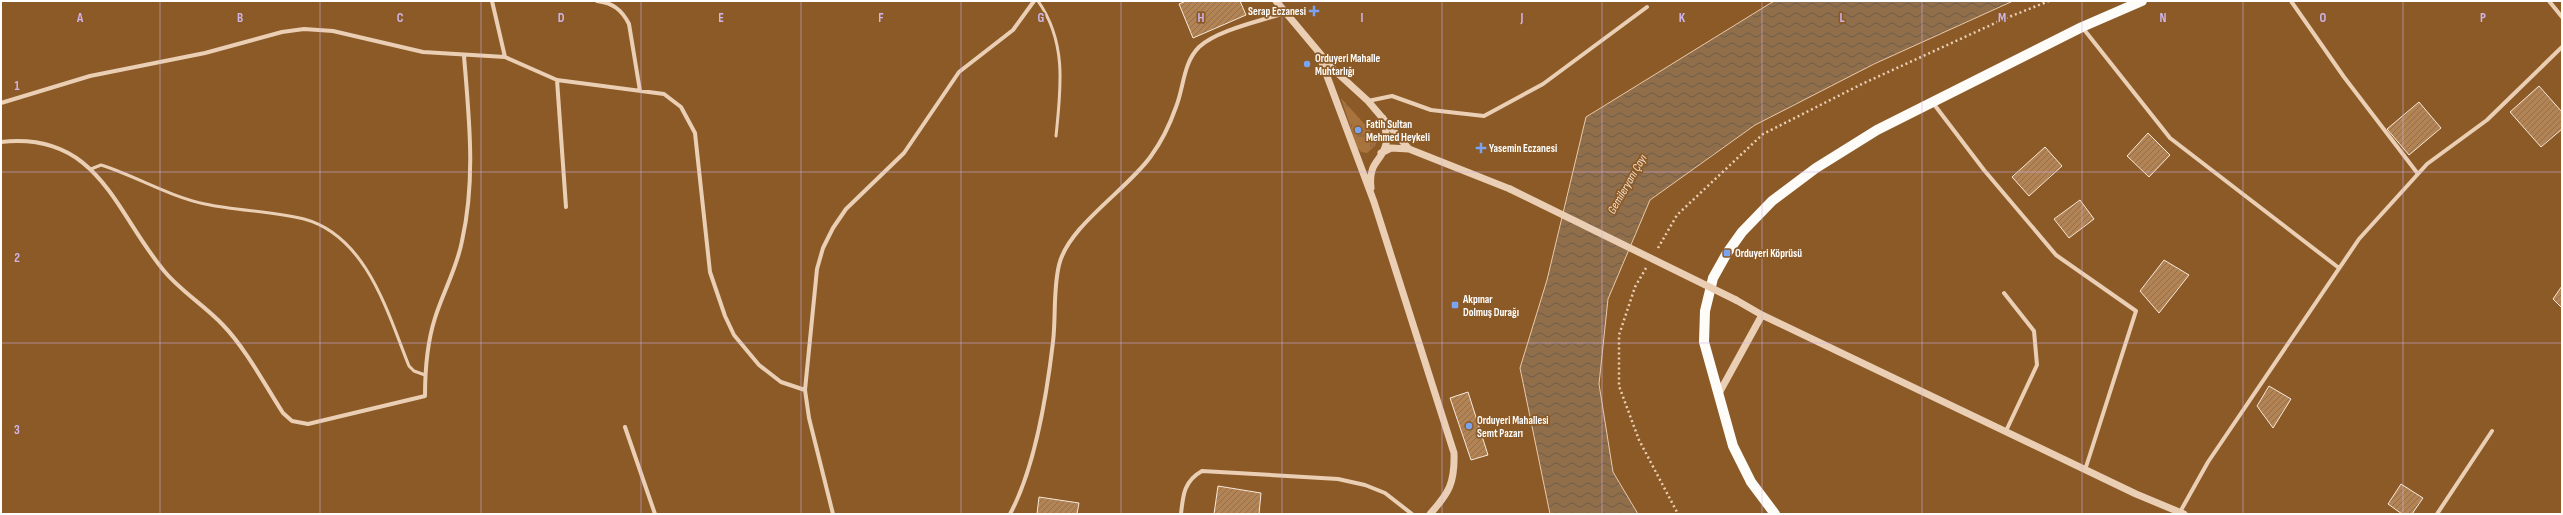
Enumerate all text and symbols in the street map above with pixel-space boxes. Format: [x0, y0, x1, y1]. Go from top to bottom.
place label: Serap Eczanesi [1248, 5, 1306, 18]
marker: Serap Eczanesi [1309, 6, 1319, 16]
text: A [76, 10, 84, 26]
text: B [237, 10, 243, 26]
text: C [397, 10, 404, 26]
text: D [558, 10, 565, 26]
text: E [718, 10, 724, 26]
text: F [878, 10, 884, 26]
text: G [1038, 10, 1045, 26]
text: H [1198, 10, 1205, 26]
text: I [1361, 10, 1364, 26]
text: J [1520, 10, 1524, 26]
text: K [1679, 10, 1686, 26]
text: L [1839, 10, 1845, 26]
text: M [1998, 10, 2006, 26]
text: N [2160, 10, 2167, 26]
text: O [2320, 10, 2327, 26]
text: P [2480, 10, 2486, 26]
place label: Orduyeri Mahalle Muhtarlığı [1315, 52, 1380, 78]
marker: Orduyeri Mahalle Muhtarlığı [1302, 59, 1312, 69]
text: 1 [14, 78, 20, 94]
place label: Fatih Sultan Mehmed Heykeli [1366, 118, 1430, 144]
marker: Fatih Sultan Mehmed Heykeli [1353, 125, 1363, 135]
place label: Yasemin Eczanesi [1489, 142, 1557, 155]
marker: Yasemin Eczanesi [1476, 143, 1486, 153]
water label: Gemileryanı Çayı [1604, 151, 1651, 217]
place label: Orduyeri Köprüsü [1735, 247, 1802, 260]
marker: Orduyeri Köprüsü [1722, 248, 1732, 258]
text: 2 [14, 250, 20, 266]
place label: Akpınar Dolmuş Durağı [1462, 293, 1519, 319]
marker: Akpınar Dolmuş Durağı [1450, 300, 1460, 310]
place label: Orduyeri Mahallesi Semt Pazarı [1477, 414, 1549, 440]
marker: Orduyeri Mahallesi Semt Pazarı [1464, 421, 1474, 431]
text: 3 [14, 422, 20, 438]

